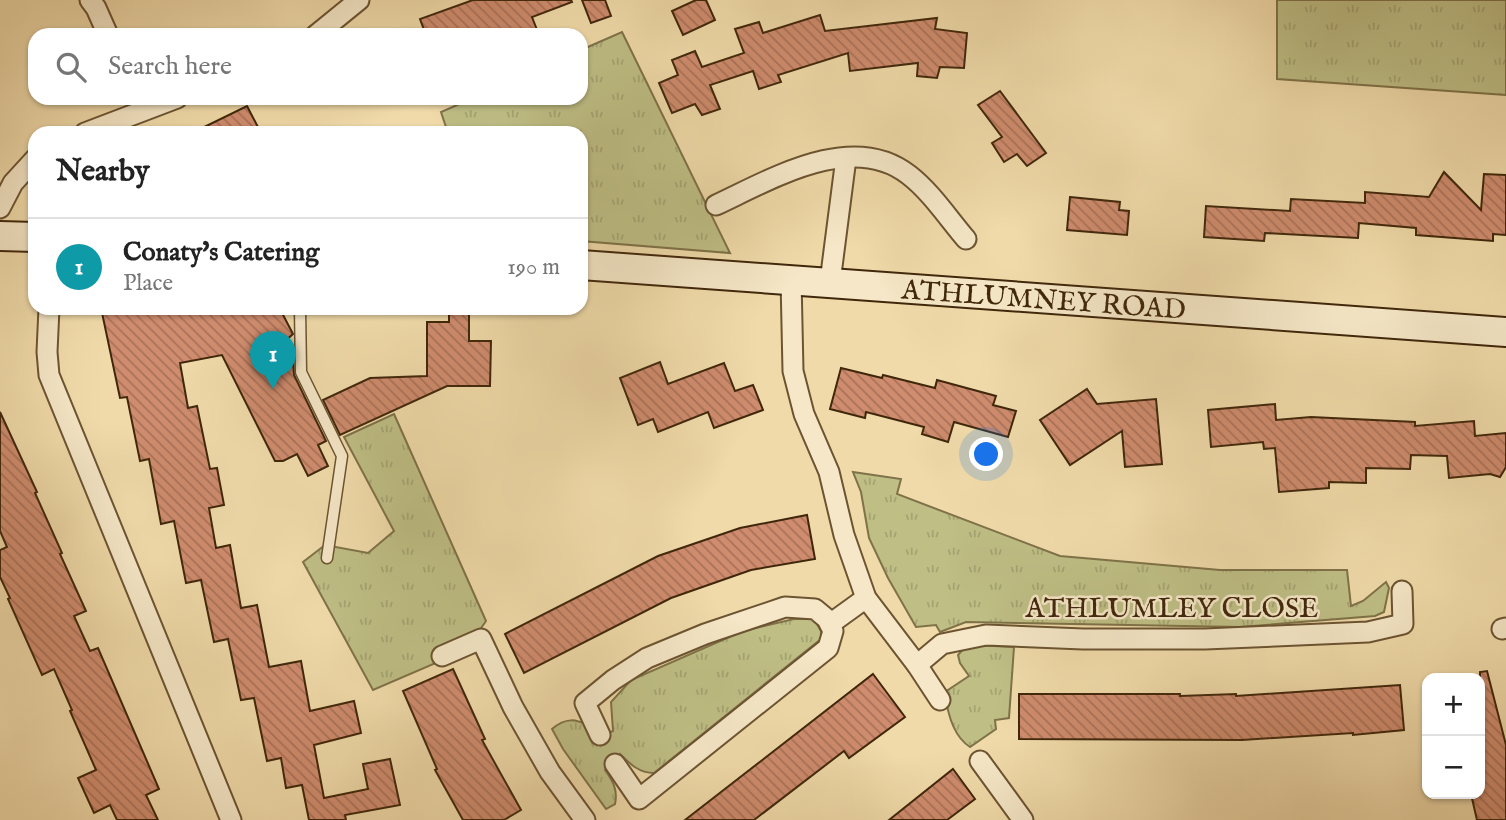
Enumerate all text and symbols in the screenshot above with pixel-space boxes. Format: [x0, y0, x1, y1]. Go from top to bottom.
search box [28, 28, 588, 105]
icon: search [52, 48, 90, 86]
text: Search here [108, 50, 232, 83]
text: Nearby [56, 153, 149, 191]
text: Conaty's Catering [123, 236, 319, 269]
text: 1 [75, 253, 83, 282]
text: 190 m [507, 253, 560, 282]
text: Place [123, 269, 173, 298]
street label: ATHLUMNEY ROAD [899, 273, 1187, 329]
pin: 1 [250, 331, 296, 389]
your location [969, 437, 1003, 471]
street label: ATHLUMLEY CLOSE [1025, 592, 1318, 627]
map controls [1422, 673, 1485, 799]
button: + [1422, 673, 1485, 736]
button: − [1422, 736, 1485, 799]

